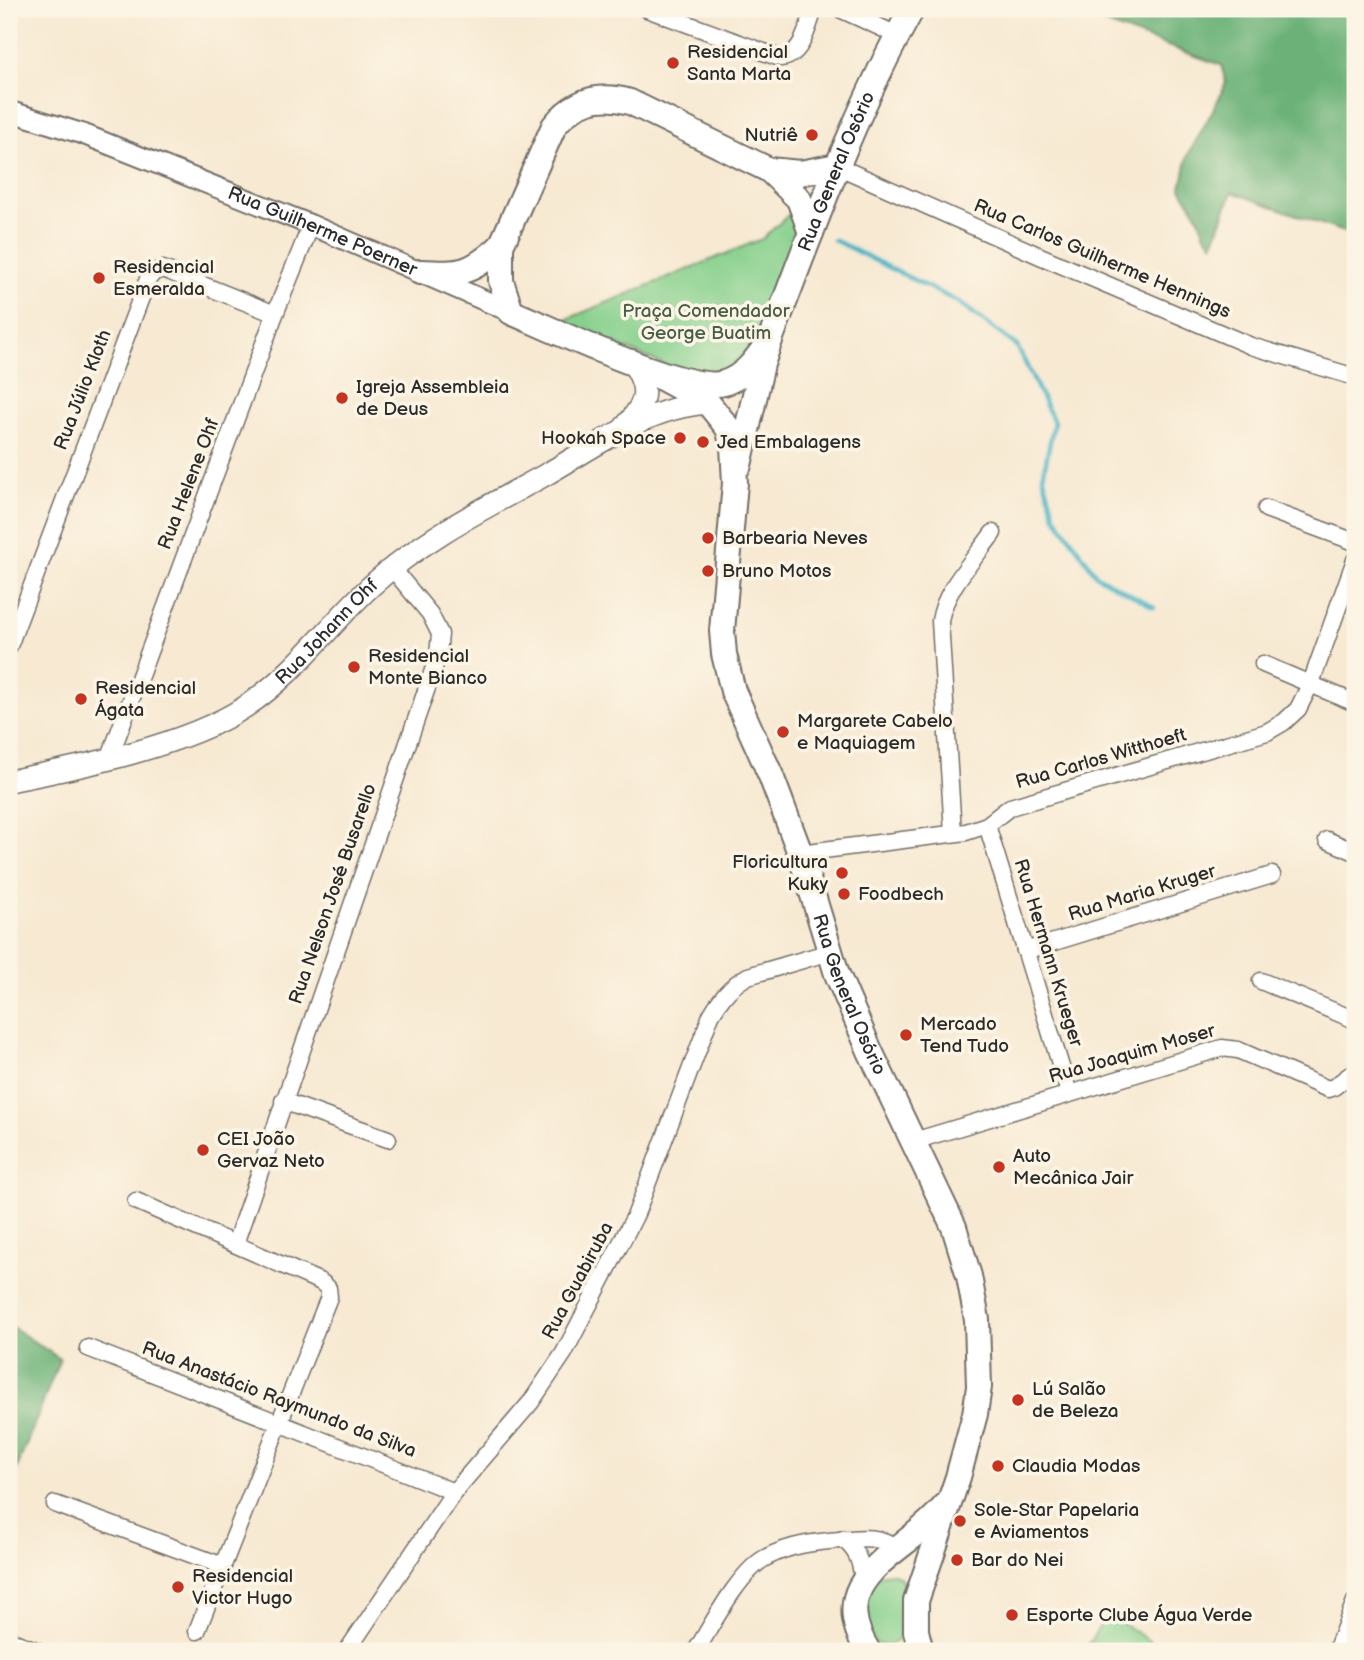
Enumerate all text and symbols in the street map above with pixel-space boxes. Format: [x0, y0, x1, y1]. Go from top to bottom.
place label: Residencial Santa Marta [687, 41, 791, 86]
marker: Residencial Santa Marta [665, 55, 681, 71]
street label: Rua General Osório [793, 88, 880, 255]
place label: Nutriê [745, 124, 798, 147]
marker: Nutriê [804, 127, 820, 143]
street label: Rua Guilherme Poerner [224, 181, 422, 282]
street label: Rua Carlos Guilherme Hennings [970, 194, 1234, 324]
place label: Residencial Esmeralda [113, 256, 214, 301]
marker: Residencial Esmeralda [91, 270, 107, 286]
park label: Praça Comendador George Buatim [622, 300, 791, 345]
street label: Rua Júlio Kloth [49, 327, 117, 453]
place label: Igreja Assembleia de Deus [356, 376, 509, 421]
marker: Igreja Assembleia de Deus [334, 390, 350, 406]
street label: Rua Helene Ohf [153, 415, 225, 553]
place label: Hookah Space [541, 427, 666, 450]
marker: Hookah Space [672, 430, 688, 446]
place label: Jed Embalagens [717, 431, 861, 454]
marker: Jed Embalagens [695, 434, 711, 450]
place label: Barbearia Neves [722, 527, 868, 550]
marker: Barbearia Neves [700, 530, 716, 546]
place label: Bruno Motos [722, 560, 832, 583]
marker: Bruno Motos [700, 563, 716, 579]
street label: Rua Johann Ohf [271, 574, 383, 690]
place label: Residencial Monte Bianco [368, 645, 487, 690]
marker: Residencial Monte Bianco [346, 659, 362, 675]
place label: Residencial Ágata [95, 677, 196, 722]
marker: Residencial Ágata [73, 691, 89, 707]
place label: Margarete Cabelo e Maquiagem [797, 710, 953, 755]
marker: Margarete Cabelo e Maquiagem [775, 724, 791, 740]
street label: Rua Carlos Witthoeft [1013, 724, 1189, 794]
street label: Rua Nelson José Busarello [284, 781, 382, 1007]
place label: Floricultura Kuky [732, 851, 828, 896]
street label: Rua Hermann Krueger [1008, 856, 1088, 1051]
street label: Rua Maria Kruger [1065, 859, 1220, 926]
marker: Floricultura Kuky [834, 865, 850, 881]
place label: Foodbech [858, 883, 944, 906]
marker: Foodbech [836, 886, 852, 902]
street label: Rua General Osório [808, 911, 891, 1079]
place label: Mercado Tend Tudo [920, 1013, 1009, 1058]
street label: Rua Joaquim Moser [1046, 1019, 1219, 1089]
marker: Mercado Tend Tudo [898, 1027, 914, 1043]
place label: CEI João Gervaz Neto [217, 1128, 325, 1173]
marker: CEI João Gervaz Neto [195, 1142, 211, 1158]
place label: Auto Mecânica Jair [1013, 1145, 1134, 1190]
marker: Auto Mecânica Jair [991, 1159, 1007, 1175]
street label: Rua Guabiruba [537, 1218, 619, 1344]
street label: Rua Anastácio Raymundo da Silva [139, 1337, 419, 1463]
place label: Lú Salão de Beleza [1032, 1378, 1119, 1423]
marker: Lú Salão de Beleza [1010, 1392, 1026, 1408]
place label: Claudia Modas [1012, 1455, 1140, 1478]
marker: Claudia Modas [990, 1458, 1006, 1474]
place label: Sole-Star Papelaria e Aviamentos [974, 1499, 1139, 1544]
marker: Sole-Star Papelaria e Aviamentos [952, 1513, 968, 1529]
place label: Bar do Nei [971, 1549, 1064, 1572]
marker: Bar do Nei [949, 1552, 965, 1568]
place label: Residencial Victor Hugo [192, 1565, 293, 1610]
marker: Residencial Victor Hugo [170, 1579, 186, 1595]
place label: Esporte Clube Água Verde [1026, 1603, 1252, 1627]
marker: Esporte Clube Água Verde [1004, 1607, 1020, 1623]

